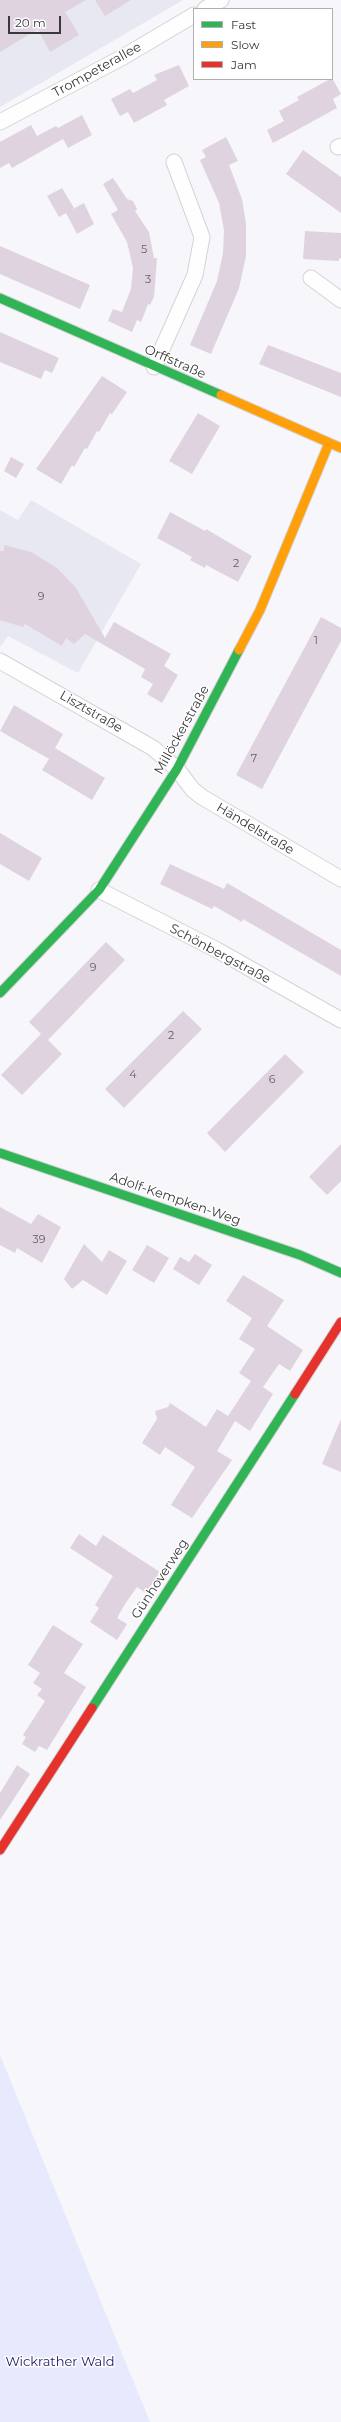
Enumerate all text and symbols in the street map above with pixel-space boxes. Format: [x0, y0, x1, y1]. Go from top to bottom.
scale bar [10, 8, 63, 34]
legend [193, 8, 333, 80]
text: 20 m [15, 15, 46, 30]
text: Fast [231, 17, 256, 32]
text: Slow [231, 37, 260, 52]
street label: Trompeterallee [50, 39, 144, 101]
text: Jam [231, 57, 257, 72]
house number: 5 [141, 243, 147, 257]
house number: 3 [145, 273, 151, 287]
street label: Orffstraße [142, 342, 208, 382]
house number: 2 [233, 557, 239, 571]
house number: 9 [38, 590, 44, 604]
house number: 1 [314, 634, 318, 648]
street label: Millöckerstraße [151, 683, 213, 777]
street label: Lisztstraße [57, 688, 125, 736]
house number: 7 [251, 752, 257, 766]
street label: Händelstraße [213, 800, 297, 858]
street label: Schönbergstraße [167, 921, 273, 987]
house number: 9 [90, 961, 96, 975]
house number: 2 [168, 1029, 174, 1043]
house number: 4 [129, 1068, 137, 1082]
house number: 6 [269, 1073, 275, 1087]
street label: Adolf-Kempken-Weg [107, 1169, 243, 1229]
house number: 39 [33, 1233, 45, 1247]
street label: Günhoverweg [128, 1536, 192, 1622]
park label: Wickrather Wald [5, 2354, 115, 2370]

